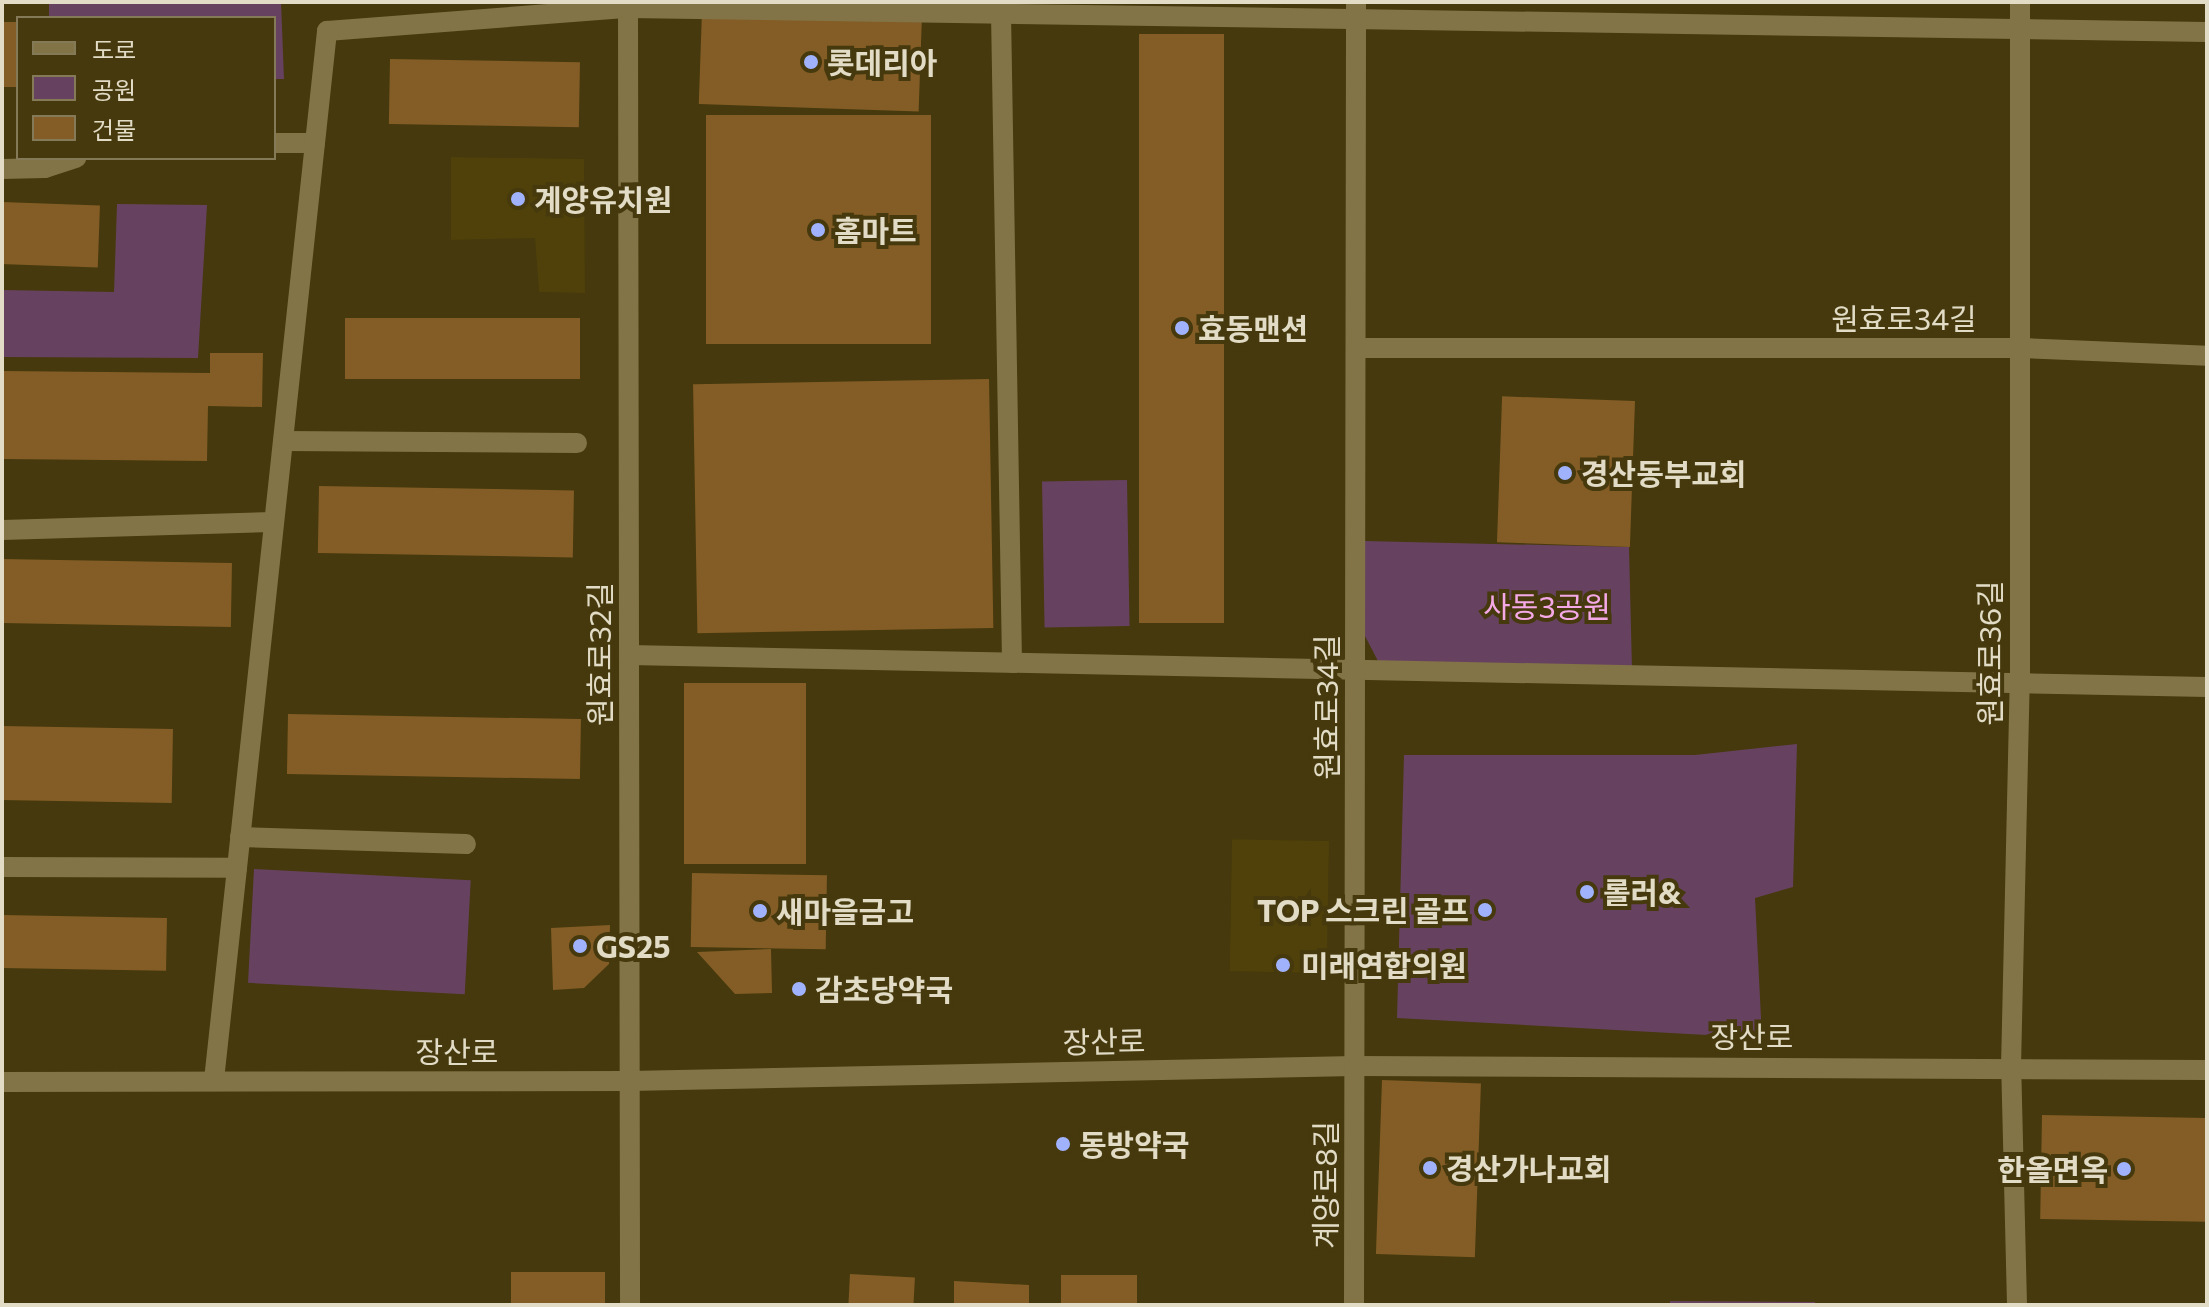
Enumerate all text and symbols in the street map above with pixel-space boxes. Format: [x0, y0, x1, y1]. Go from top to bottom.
legend [16, 16, 276, 160]
text: 도로 [92, 35, 136, 64]
place label: 롯데리아 [827, 44, 937, 80]
marker: 롯데리아 [802, 53, 820, 71]
text: 공원 [92, 75, 136, 104]
text: 건물 [92, 115, 136, 144]
place label: 계양유치원 [534, 181, 672, 217]
marker: 계양유치원 [509, 190, 527, 208]
place label: 홈마트 [834, 212, 917, 248]
marker: 홈마트 [809, 221, 827, 239]
street label: 원효로34길 [1831, 300, 1977, 336]
place label: 효동맨션 [1198, 310, 1308, 346]
marker: 효동맨션 [1173, 319, 1191, 337]
place label: 경산동부교회 [1581, 455, 1747, 491]
marker: 경산동부교회 [1556, 464, 1574, 482]
street label: 원효로36길 [1971, 580, 2007, 726]
street label: 원효로32길 [581, 582, 617, 726]
park label: 사동3공원 [1483, 588, 1611, 624]
street label: 원효로34길 [1308, 634, 1344, 780]
place label: 롤러& [1603, 874, 1681, 910]
marker: 롤러& [1578, 883, 1596, 901]
place label: TOP 스크린 골프 [1257, 892, 1469, 928]
place label: 새마을금고 [776, 893, 914, 929]
marker: TOP 스크린 골프 [1476, 901, 1494, 919]
marker: 새마을금고 [751, 902, 769, 920]
place label: GS25 [596, 928, 670, 964]
marker: GS25 [571, 937, 589, 955]
place label: 미래연합의원 [1301, 947, 1467, 983]
marker: 미래연합의원 [1272, 954, 1294, 976]
place label: 감초당약국 [815, 971, 953, 1007]
marker: 감초당약국 [790, 980, 808, 998]
street label: 장산로 [1711, 1018, 1793, 1054]
street label: 장산로 [1062, 1022, 1146, 1060]
street label: 장산로 [416, 1033, 498, 1069]
street label: 계양로8길 [1307, 1121, 1343, 1249]
place label: 동방약국 [1079, 1126, 1189, 1162]
marker: 동방약국 [1054, 1135, 1072, 1153]
place label: 경산가나교회 [1446, 1150, 1612, 1186]
place label: 한올면옥 [1998, 1151, 2108, 1187]
marker: 경산가나교회 [1421, 1159, 1439, 1177]
marker: 한올면옥 [2115, 1160, 2133, 1178]

